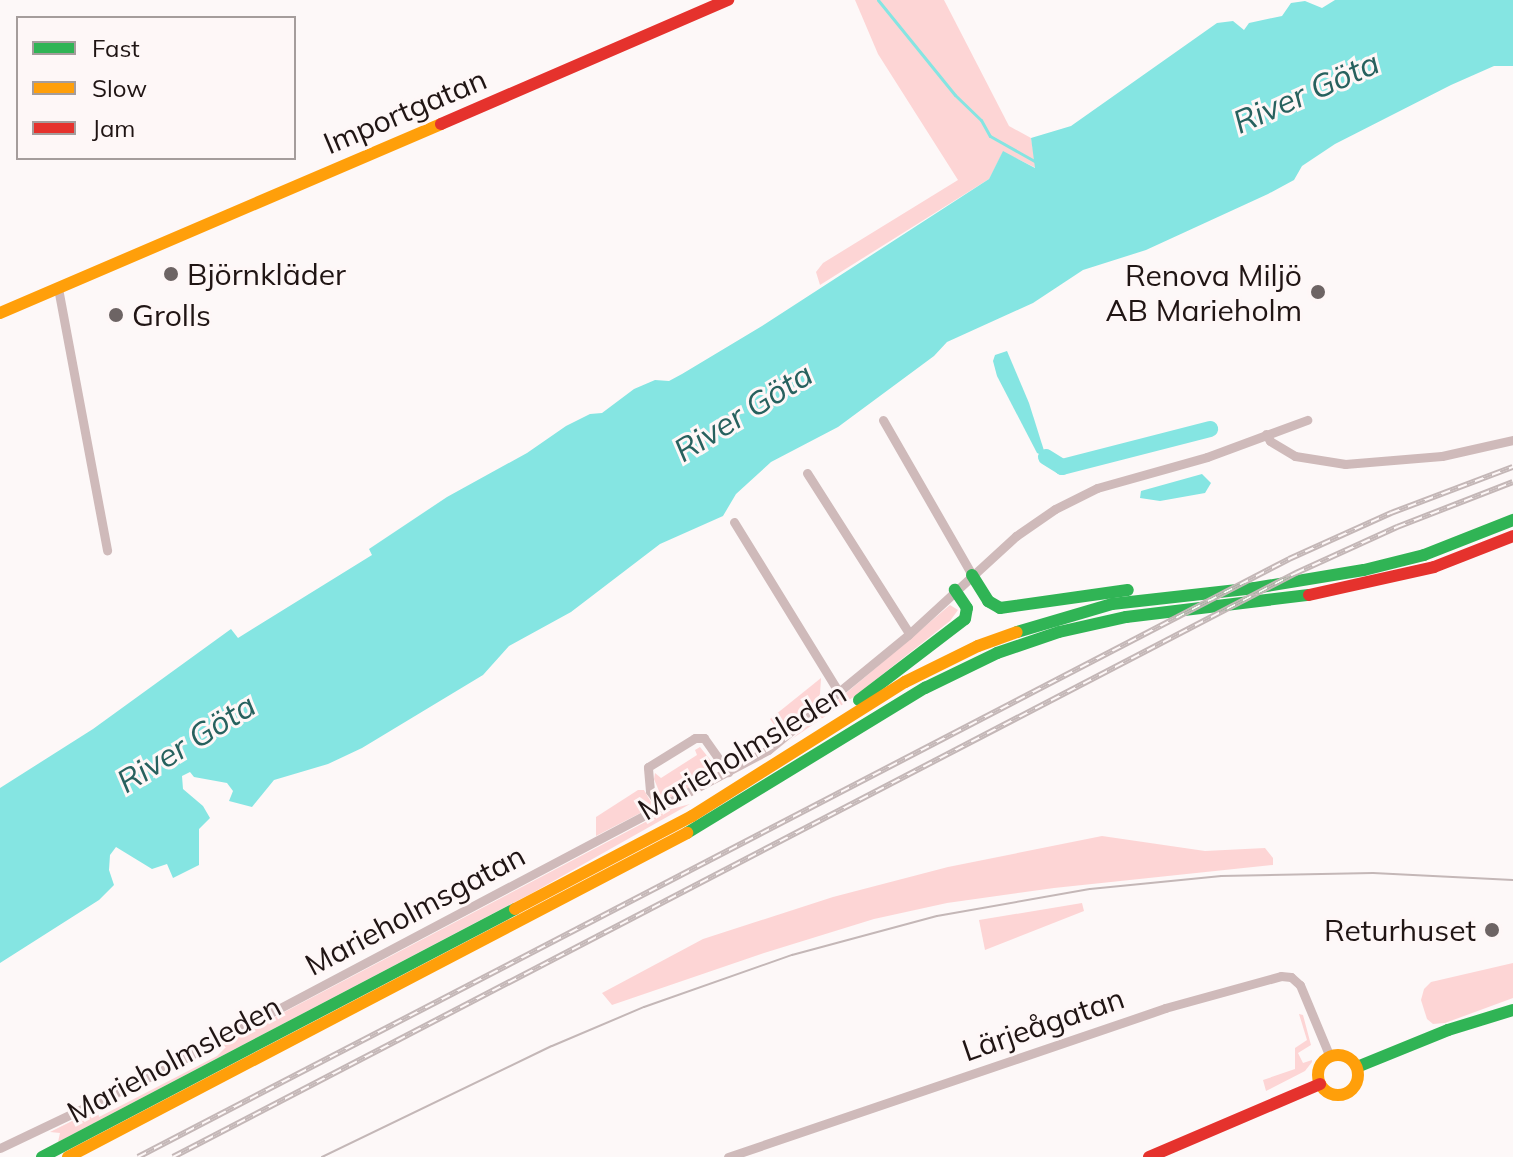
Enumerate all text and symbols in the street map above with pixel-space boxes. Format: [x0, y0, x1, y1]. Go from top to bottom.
legend [16, 16, 296, 160]
text: Fast [92, 33, 140, 63]
water label: River Göta [1227, 43, 1385, 141]
street label: Importgatan [318, 61, 492, 161]
text: Slow [92, 73, 147, 103]
text: Jam [92, 113, 135, 143]
place label: Björnkläder [187, 256, 346, 292]
place label: Renova Miljö AB Marieholm [1105, 257, 1302, 328]
marker: Björnkläder [162, 265, 180, 283]
marker: Renova Miljö AB Marieholm [1309, 283, 1327, 301]
place label: Grolls [132, 297, 211, 333]
marker: Grolls [107, 306, 125, 324]
water label: River Göta [667, 354, 819, 470]
street label: Marieholmsleden [631, 675, 853, 827]
water label: River Göta [110, 685, 262, 801]
street label: Marieholmsgatan [299, 837, 531, 983]
place label: Returhuset [1324, 912, 1476, 948]
marker: Returhuset [1483, 921, 1501, 939]
street label: Lärjeågatan [957, 979, 1129, 1069]
street label: Marieholmsleden [61, 988, 287, 1130]

